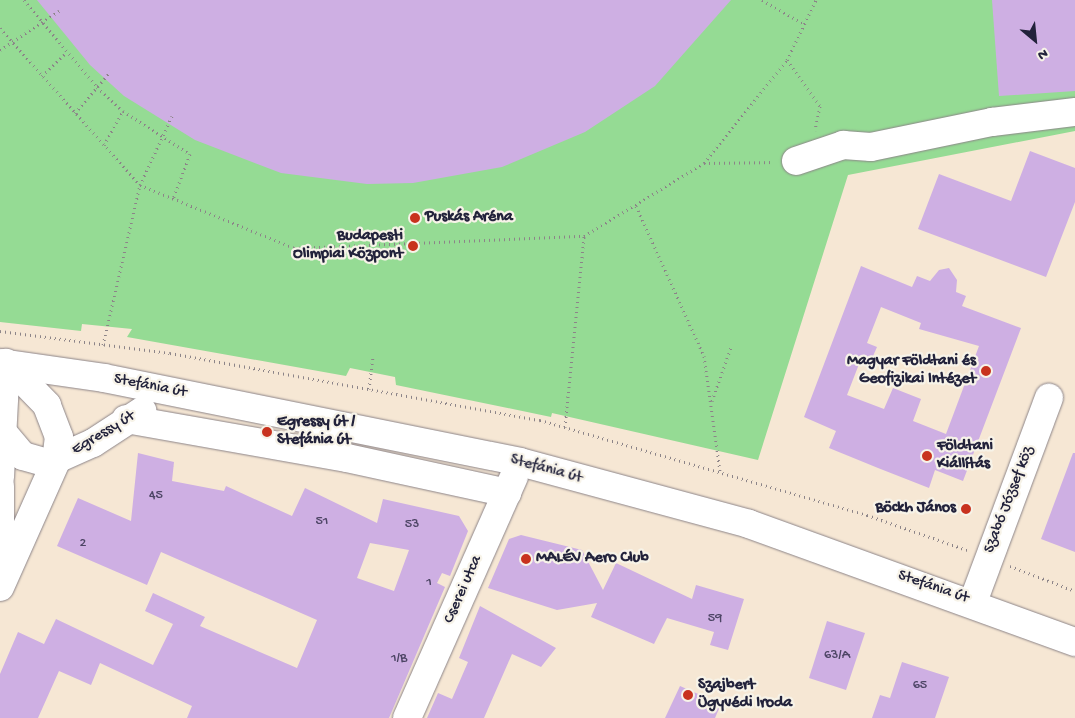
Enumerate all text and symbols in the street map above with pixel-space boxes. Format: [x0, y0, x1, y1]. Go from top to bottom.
north arrow [1010, 15, 1060, 65]
text: N [1034, 44, 1050, 63]
place label: Puskás Aréna [425, 208, 513, 228]
marker: Puskás Aréna [409, 212, 421, 224]
place label: Budapesti Olimpiai Központ [293, 227, 403, 265]
marker: Budapesti Olimpiai Központ [407, 240, 419, 252]
place label: Magyar Földtani és Geofizikai Intézet [847, 352, 976, 390]
marker: Magyar Földtani és Geofizikai Intézet [980, 365, 992, 377]
street label: Stefánia út [112, 371, 188, 403]
street label: Egressy út [69, 408, 139, 460]
place label: Egressy út / Stefánia út [277, 413, 355, 451]
marker: Egressy út / Stefánia út [261, 426, 273, 438]
place label: Földtani Kiállítás [937, 437, 993, 475]
street label: Szabó József köz [981, 444, 1039, 556]
marker: Földtani Kiállítás [921, 450, 933, 462]
street label: Stefánia út [508, 451, 584, 489]
house number: 45 [149, 488, 163, 504]
place label: Böckh János [875, 499, 956, 519]
marker: Böckh János [960, 503, 972, 515]
house number: 51 [315, 514, 329, 530]
house number: 53 [405, 517, 419, 533]
house number: 2 [80, 536, 86, 552]
place label: MALÉV Aero Club [536, 549, 649, 569]
street label: Cserei utca [441, 553, 487, 627]
marker: MALÉV Aero Club [520, 553, 532, 565]
street label: Stefánia út [895, 567, 971, 609]
house number: 1 [426, 575, 432, 591]
house number: 59 [708, 611, 722, 627]
house number: 63/A [824, 648, 850, 664]
house number: 1/B [391, 651, 407, 667]
place label: Szajbert Ügyvédi Iroda [698, 676, 792, 714]
house number: 65 [913, 678, 927, 694]
marker: Szajbert Ügyvédi Iroda [682, 689, 694, 701]

